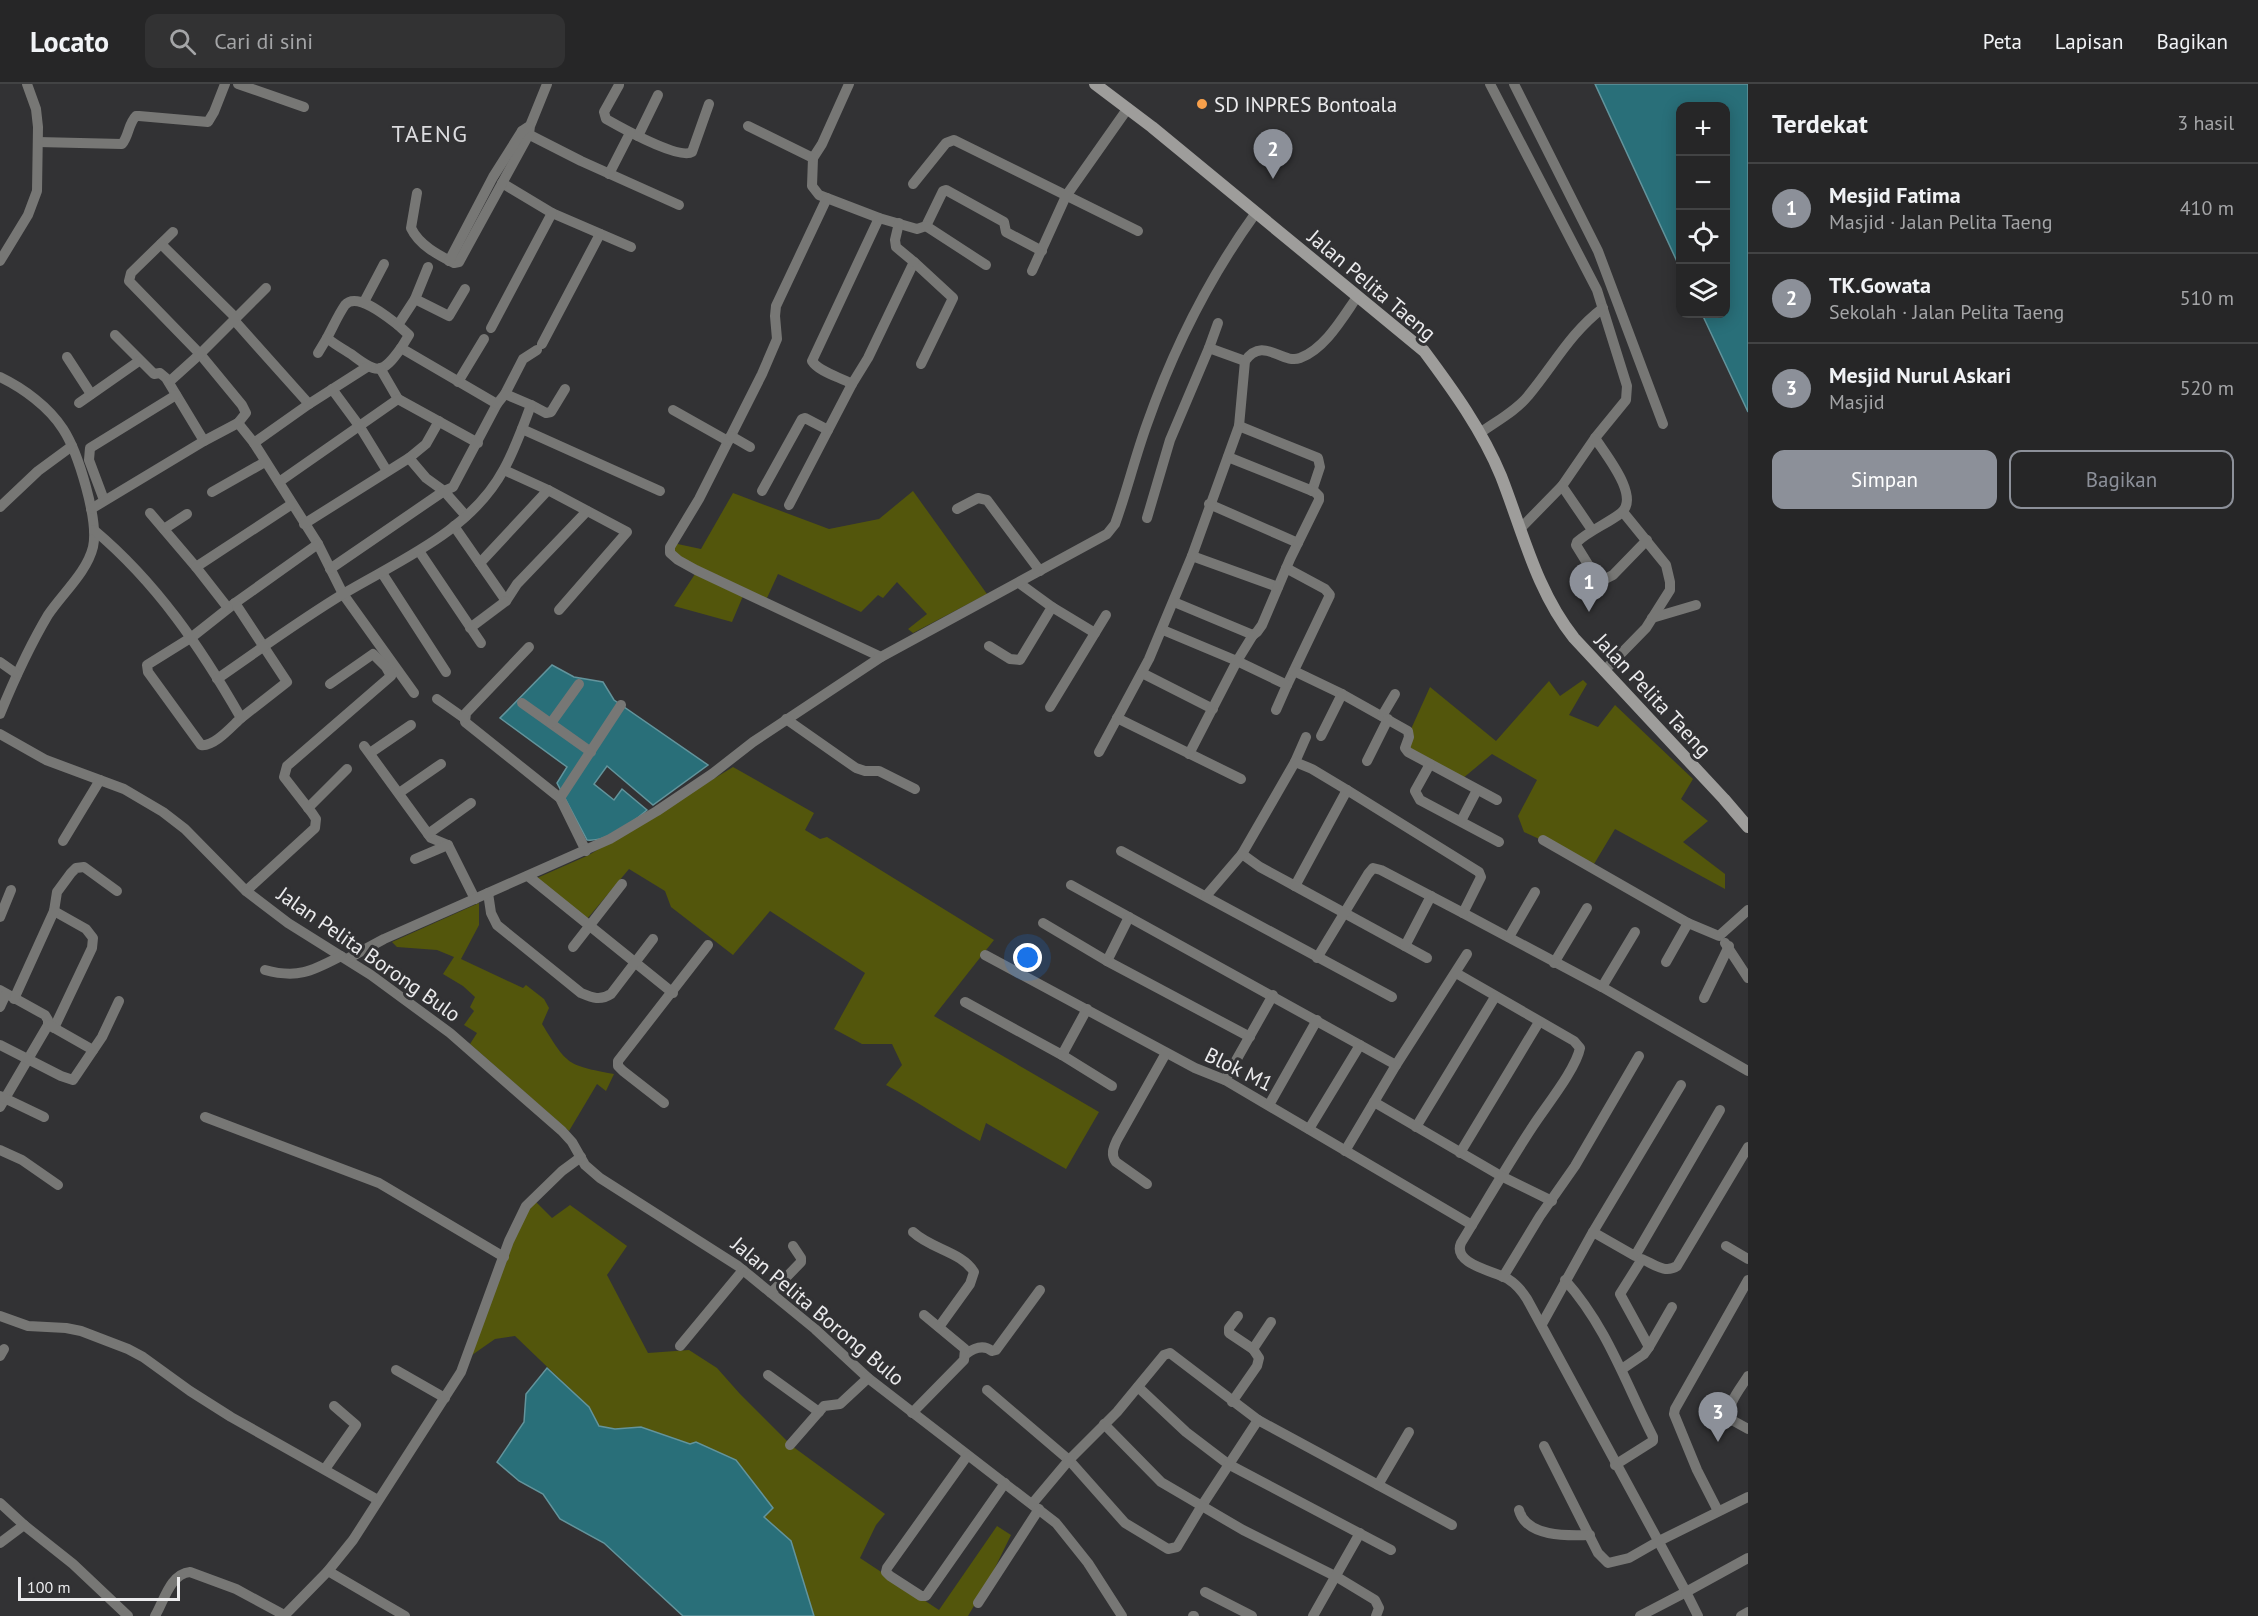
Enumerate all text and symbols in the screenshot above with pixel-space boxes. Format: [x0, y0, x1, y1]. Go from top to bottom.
search box [145, 14, 565, 68]
text: Locato [30, 23, 109, 60]
icon: search [166, 25, 199, 58]
text: Cari di sini [214, 27, 313, 55]
text: Peta [1983, 28, 2022, 55]
text: Lapisan [2055, 28, 2123, 55]
text: Bagikan [2156, 28, 2228, 55]
place label: SD INPRES Bontoala [1214, 91, 1397, 118]
marker: SD INPRES Bontoala [1195, 97, 1209, 111]
map controls [1676, 102, 1730, 318]
button: + [1676, 102, 1730, 156]
text: Terdekat [1772, 107, 1868, 140]
text: 3 hasil [2177, 110, 2234, 136]
district label: TAENG [392, 118, 468, 149]
pin: 2 [1254, 130, 1292, 179]
button: − [1676, 156, 1730, 210]
text: Mesjid Fatima [1829, 181, 1961, 209]
text: 1 [1786, 195, 1797, 221]
text: 410 m [2180, 195, 2234, 221]
text: Masjid · Jalan Pelita Taeng [1829, 209, 2052, 235]
button: locate [1676, 210, 1730, 264]
street label: Jalan Pelita Taeng [1302, 223, 1442, 347]
button: layers [1676, 264, 1730, 318]
text: TK.Gowata [1829, 271, 1931, 299]
text: 2 [1786, 285, 1797, 311]
text: 510 m [2180, 285, 2234, 311]
text: Sekolah · Jalan Pelita Taeng [1829, 299, 2064, 325]
text: Mesjid Nurul Askari [1829, 361, 2011, 389]
text: 3 [1786, 375, 1797, 401]
text: 520 m [2180, 375, 2234, 401]
text: Masjid [1829, 389, 1885, 415]
button: Simpan [1772, 450, 1997, 509]
button: Bagikan [2009, 450, 2234, 509]
pin: 1 [1570, 562, 1608, 612]
street label: Jalan Pelita Taeng [1588, 627, 1717, 762]
street label: Jalan Pelita Borong Bulo [271, 880, 466, 1028]
your location [1013, 943, 1042, 972]
street label: Blok M1 [1200, 1041, 1278, 1097]
street label: Jalan Pelita Borong Bulo [725, 1230, 910, 1391]
pin: 3 [1698, 1392, 1738, 1442]
scale bar [18, 1574, 180, 1602]
text: 100 m [27, 1577, 70, 1597]

